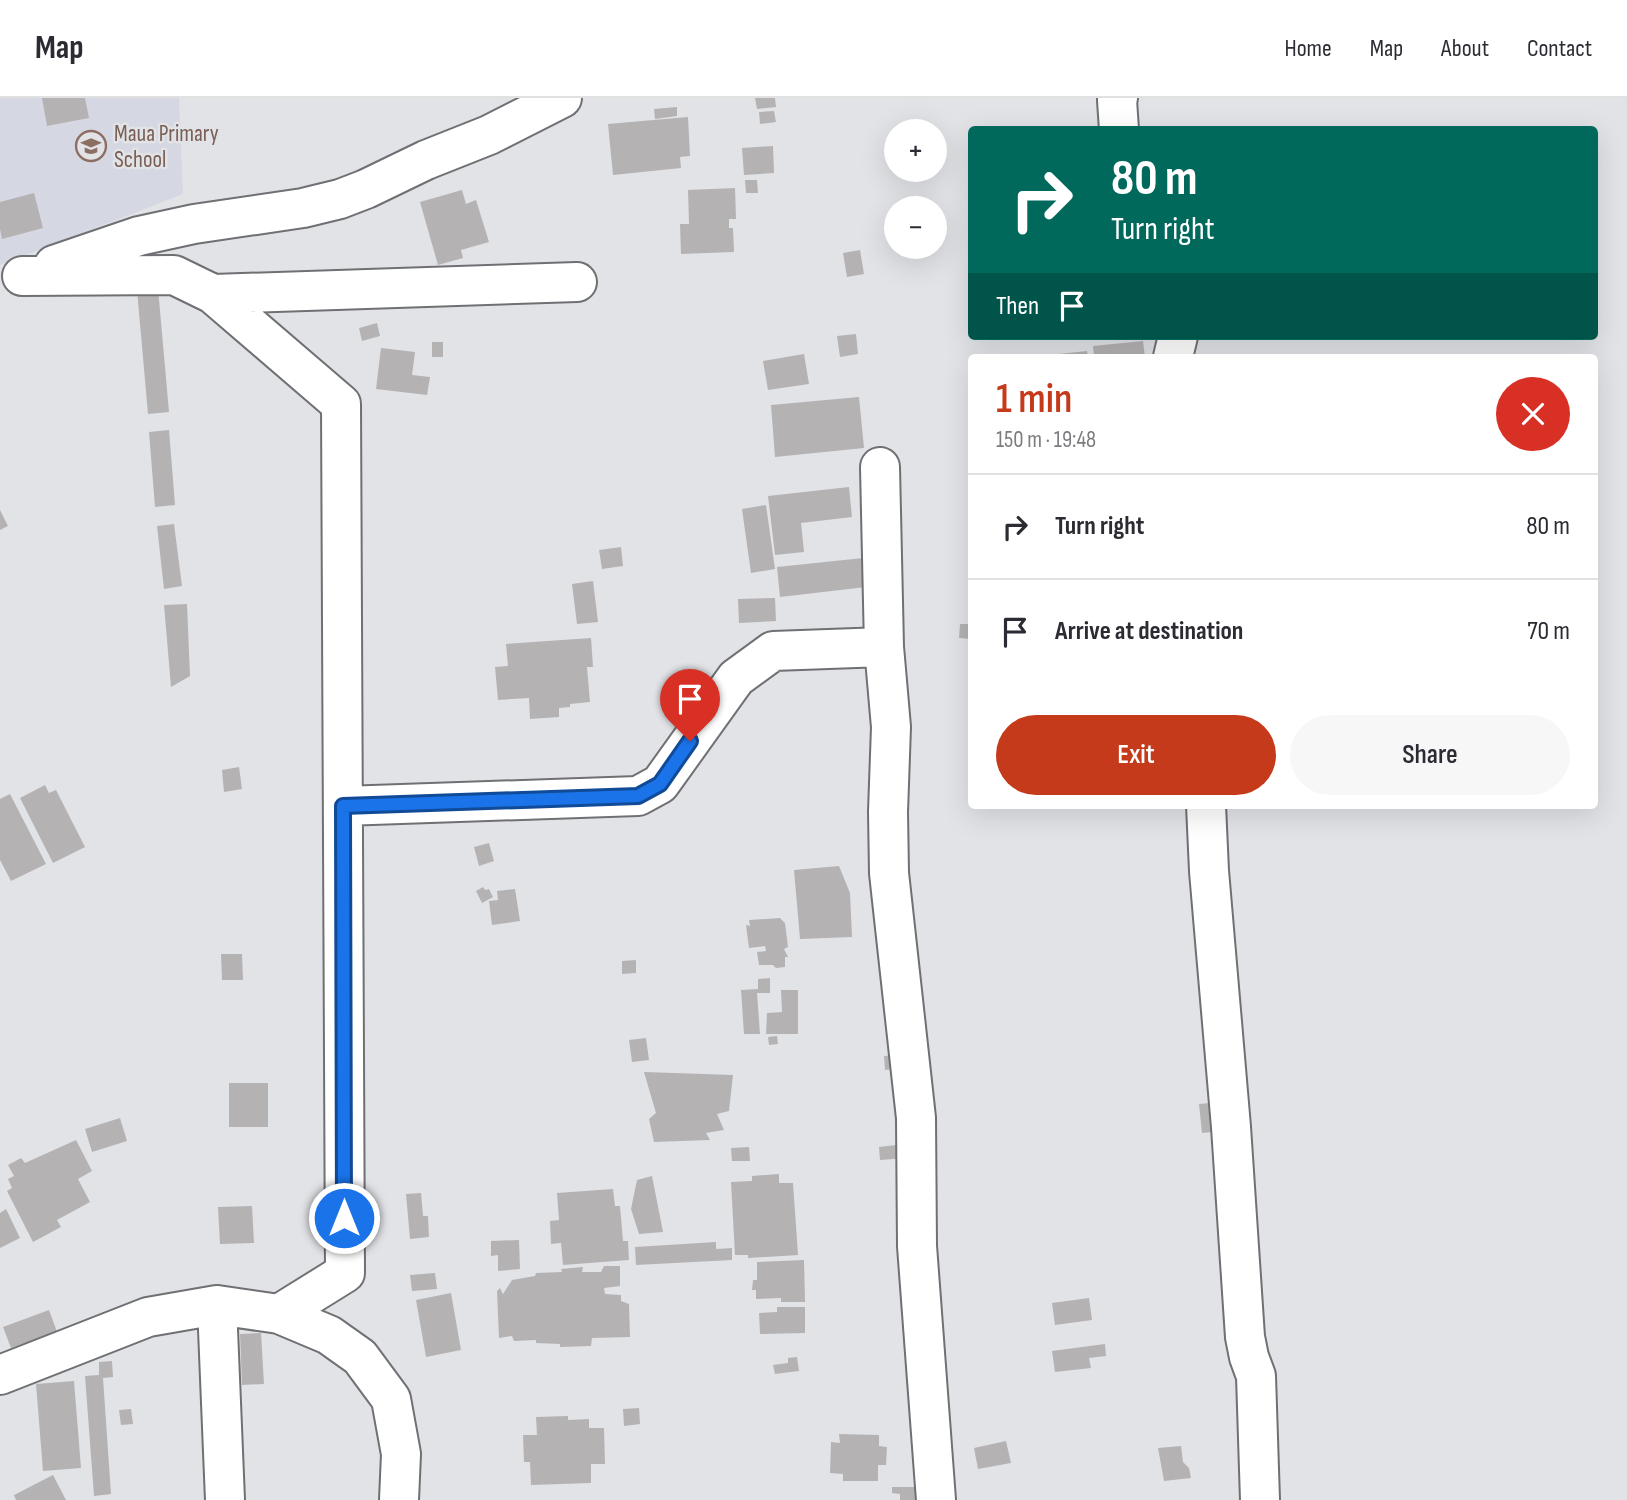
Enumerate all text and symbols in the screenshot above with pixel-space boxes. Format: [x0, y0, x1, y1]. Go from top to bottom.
text: Map [35, 28, 84, 68]
text: Home [1284, 34, 1332, 63]
text: Map [1370, 34, 1403, 63]
text: About [1441, 34, 1489, 63]
text: Contact [1527, 34, 1592, 63]
map controls [884, 119, 947, 259]
button: + [884, 119, 947, 182]
place label: Maua Primary School [114, 120, 219, 174]
school or university icon: Maua Primary School [74, 129, 108, 163]
text: 80 m [1111, 150, 1198, 209]
icon: right [996, 154, 1087, 245]
button: − [884, 196, 947, 259]
text: Turn right [1111, 210, 1215, 249]
icon: arrive [1053, 287, 1091, 325]
text: Then [996, 291, 1039, 322]
text: 1 min [996, 374, 1072, 425]
button: close [1496, 377, 1570, 451]
text: 150 m · 19:48 [996, 426, 1096, 454]
icon: right [996, 508, 1034, 546]
text: Turn right [1055, 511, 1144, 542]
text: 80 m [1526, 511, 1570, 542]
icon: arrive [996, 613, 1034, 651]
text: Arrive at destination [1055, 616, 1243, 647]
text: 70 m [1527, 616, 1570, 647]
pin [660, 669, 720, 741]
icon: arrive [671, 680, 709, 718]
button: Exit [996, 715, 1276, 795]
button: Share [1290, 715, 1570, 795]
position arrow [307, 1181, 381, 1255]

